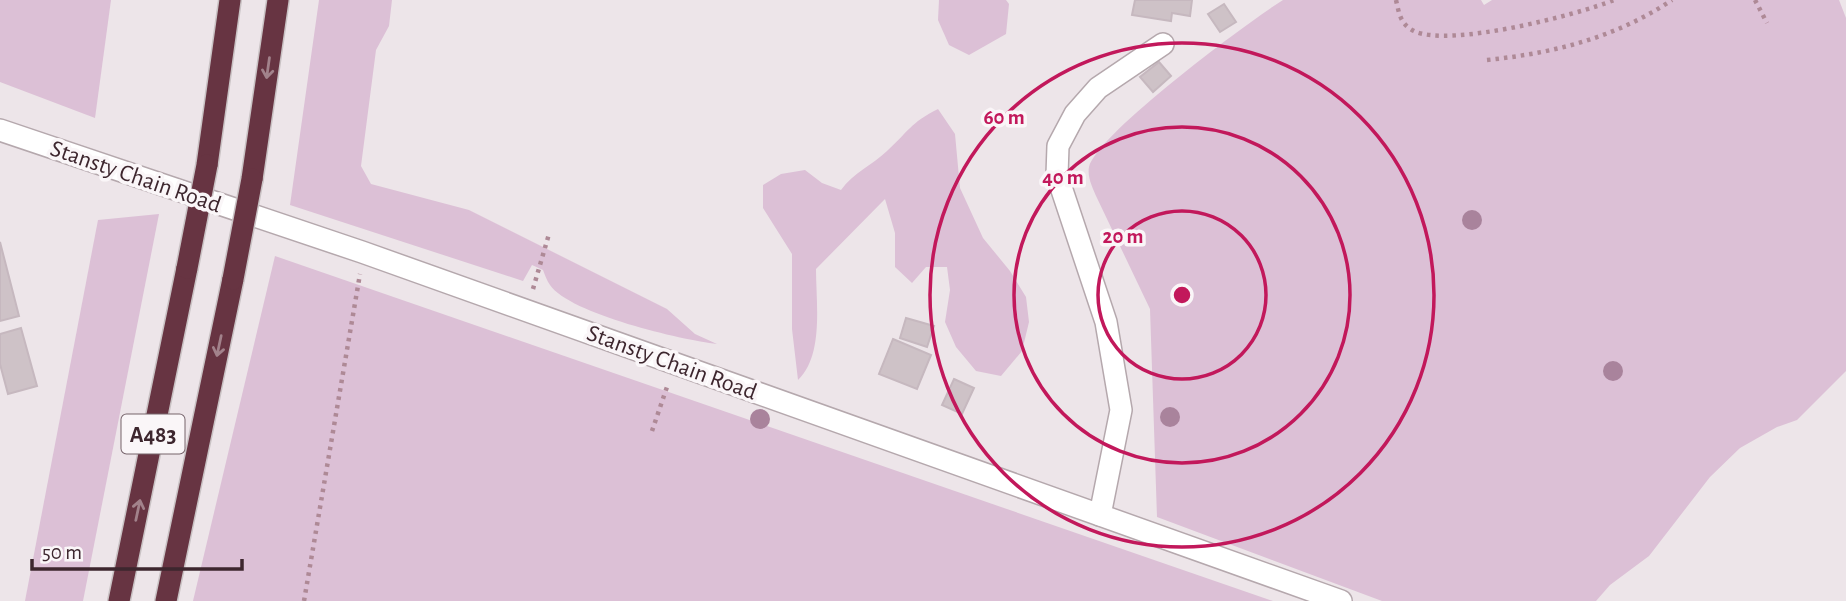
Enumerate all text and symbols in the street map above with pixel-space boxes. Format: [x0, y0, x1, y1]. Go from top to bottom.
one-way arrow [261, 56, 274, 78]
text: 60 m [983, 107, 1025, 128]
street label: Stansty Chain Road [47, 136, 224, 217]
text: 40 m [1042, 167, 1084, 188]
text: 20 m [1103, 226, 1143, 247]
centre of rings [1170, 283, 1194, 307]
street label: Stansty Chain Road [583, 321, 760, 405]
one-way arrow [211, 334, 225, 357]
road number: A483 [122, 414, 184, 454]
one-way arrow [131, 499, 145, 522]
scale bar [32, 528, 242, 572]
text: 50 m [42, 542, 82, 563]

